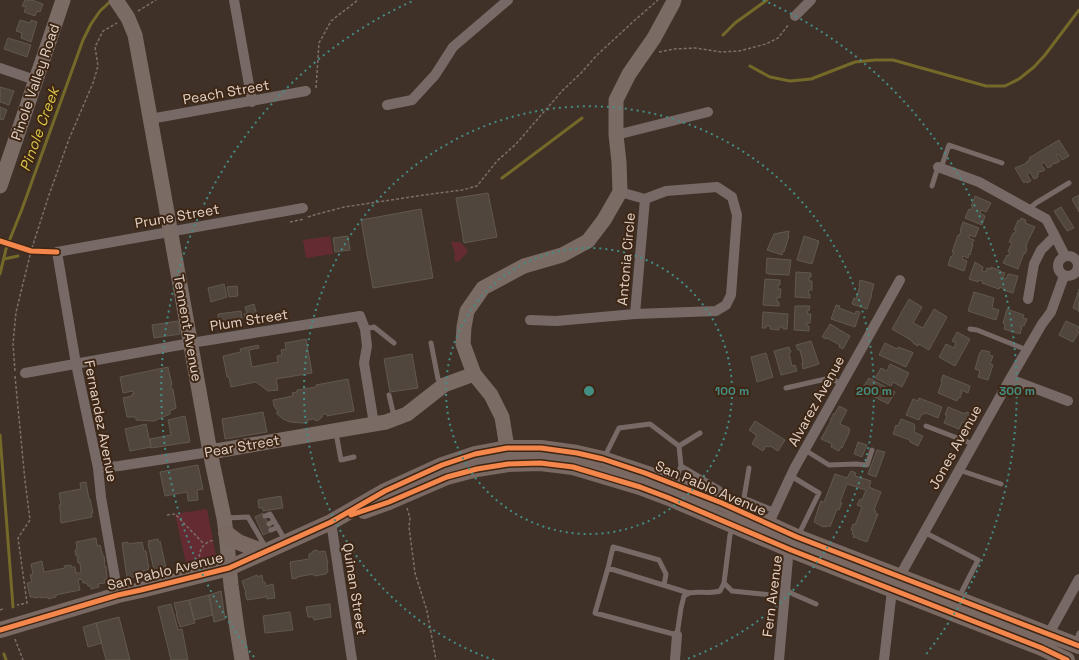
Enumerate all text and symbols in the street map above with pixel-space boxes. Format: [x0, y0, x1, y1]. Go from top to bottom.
street label: Pinole Valley Road [7, 21, 63, 143]
street label: Peach Street [181, 76, 271, 108]
water label: Pinole Creek [15, 82, 64, 174]
street label: Prune Street [133, 200, 221, 232]
street label: Antonia Circle [613, 212, 639, 306]
street label: Tennent Avenue [170, 273, 206, 383]
street label: Plum Street [209, 305, 289, 335]
street label: Alvarez Avenue [784, 353, 848, 449]
street label: Fernandez Avenue [80, 359, 122, 483]
text: 100 m [715, 383, 749, 399]
text: 200 m [856, 383, 892, 399]
text: 300 m [999, 383, 1035, 399]
centre of rings [582, 384, 596, 398]
street label: Jones Avenue [924, 402, 986, 492]
street label: Pear Street [203, 431, 281, 461]
street label: San Pablo Avenue [653, 456, 769, 520]
street label: Quinan Street [339, 542, 371, 636]
street label: San Pablo Avenue [105, 548, 225, 594]
street label: Fern Avenue [758, 554, 786, 638]

